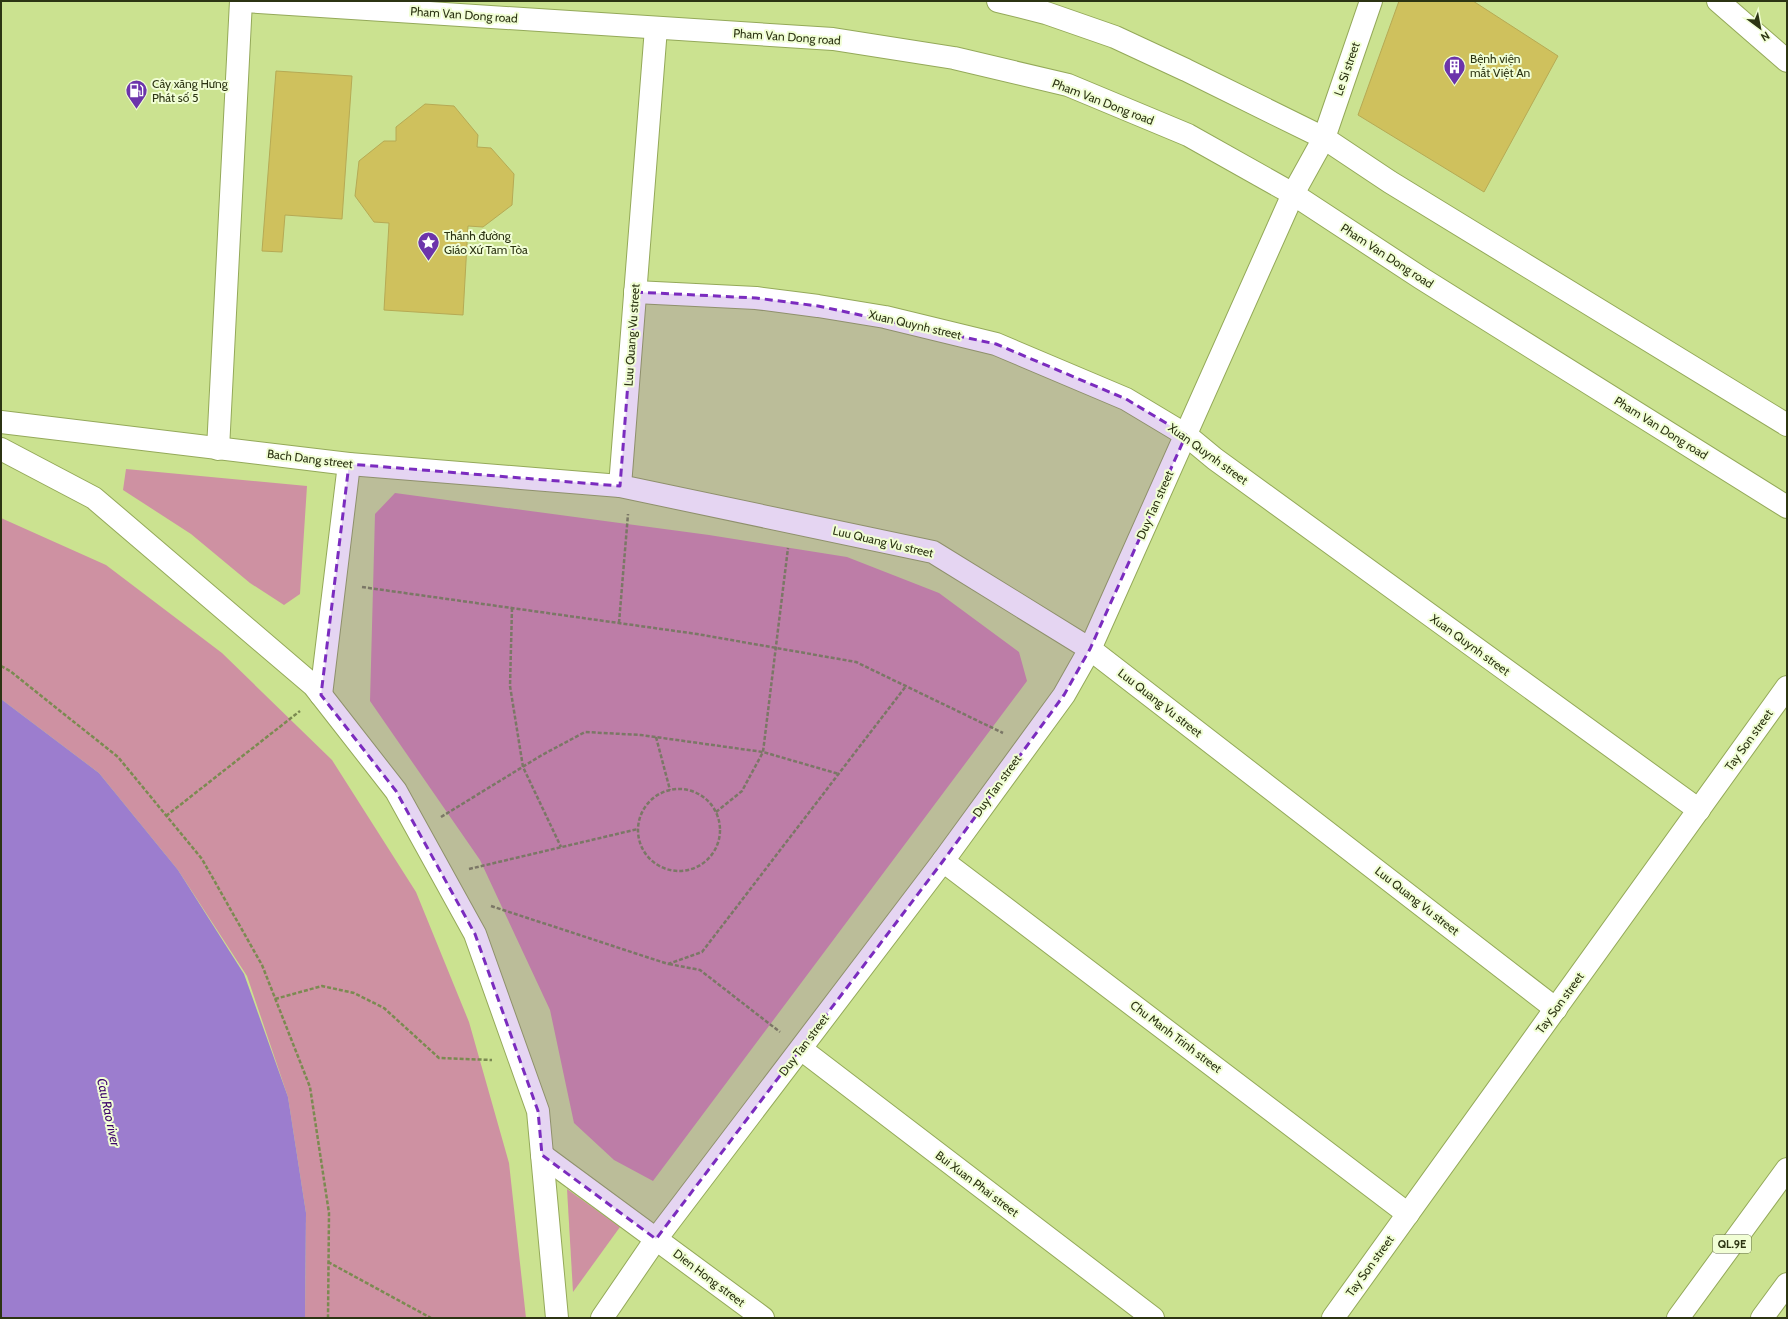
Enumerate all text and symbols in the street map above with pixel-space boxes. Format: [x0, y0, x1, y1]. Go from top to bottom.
street label: Pham Van Dong road [410, 3, 518, 26]
north arrow [1740, 8, 1780, 48]
street label: Pham Van Dong road [733, 25, 841, 48]
text: N [1758, 28, 1772, 44]
street label: Le Si street [1330, 40, 1363, 98]
place label: Bệnh viện mắt Việt An [1470, 51, 1531, 80]
building icon: Bệnh viện mắt Việt An [1442, 53, 1468, 86]
street label: Pham Van Dong road [1050, 75, 1156, 128]
place label: Cây xăng Hưng Phát số 5 [152, 76, 229, 105]
fuel station icon: Cây xăng Hưng Phát số 5 [123, 78, 149, 111]
street label: Pham Van Dong road [1338, 220, 1436, 291]
place label: Thánh đường Giáo Xứ Tam Tòa [444, 228, 528, 257]
place icon: Thánh đường Giáo Xứ Tam Tòa [416, 230, 442, 263]
street label: Luu Quang Vu street [620, 283, 643, 387]
street label: Xuan Quynh street [867, 307, 963, 342]
street label: Pham Van Dong road [1612, 393, 1711, 462]
street label: Xuan Quynh street [1166, 420, 1251, 488]
street label: Bach Dang street [266, 446, 354, 471]
street label: Duy Tan street [1133, 468, 1176, 541]
street label: Luu Quang Vu street [831, 523, 935, 560]
street label: Xuan Quynh street [1428, 611, 1513, 679]
street label: Luu Quang Vu street [1115, 665, 1205, 740]
street label: Tay Son street [1721, 706, 1776, 773]
street label: Duy Tan street [969, 752, 1024, 820]
street label: Luu Quang Vu street [1372, 863, 1462, 938]
street label: Tay Son street [1532, 969, 1587, 1036]
street label: Chu Manh Trinh street [1128, 997, 1225, 1076]
street label: Duy Tan street [775, 1011, 832, 1079]
water label: Cau Rao river [94, 1076, 124, 1149]
street label: Bui Xuan Phai street [933, 1147, 1022, 1220]
street label: Tay Son street [1342, 1232, 1397, 1299]
road number: QL.9E [1713, 1235, 1751, 1253]
street label: Dien Hong street [670, 1246, 748, 1309]

